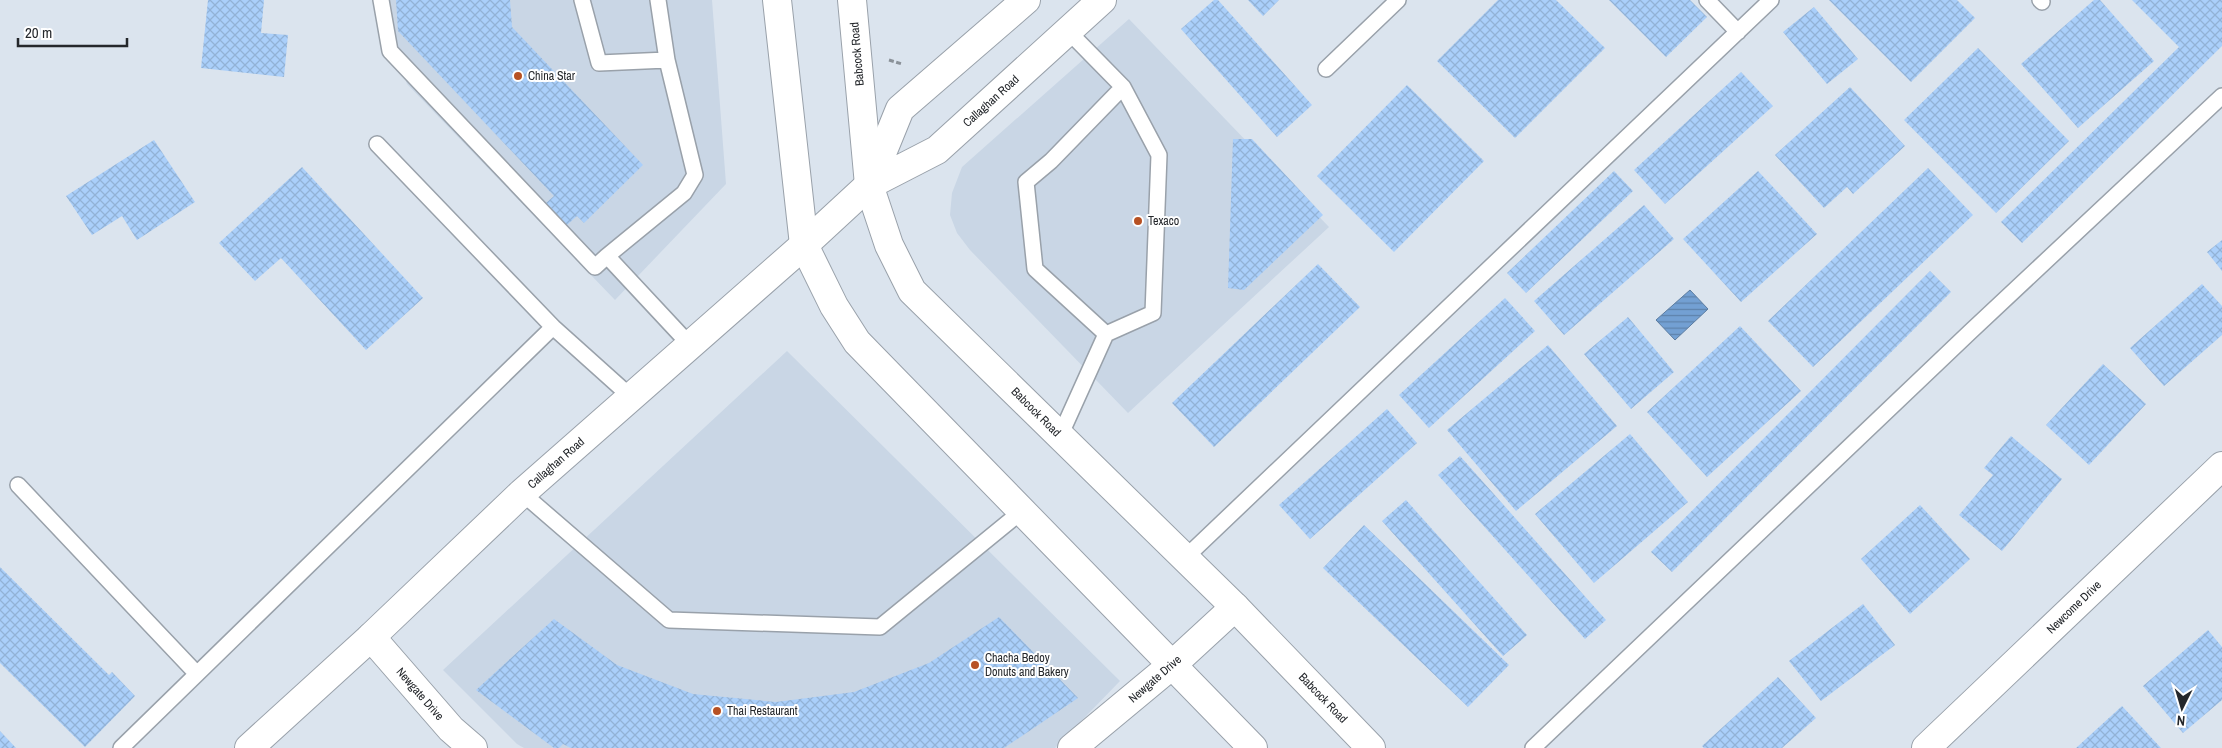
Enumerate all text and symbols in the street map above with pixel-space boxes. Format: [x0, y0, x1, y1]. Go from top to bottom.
scale bar [18, 15, 126, 47]
street label: Babcock Road [846, 21, 868, 87]
text: 20 m [25, 22, 52, 43]
place label: China Star [528, 68, 576, 84]
marker: China Star [512, 70, 524, 82]
street label: Callaghan Road [959, 71, 1023, 131]
place label: Texaco [1148, 213, 1179, 229]
marker: Texaco [1132, 215, 1144, 227]
street label: Babcock Road [1008, 384, 1064, 440]
street label: Callaghan Road [524, 434, 588, 492]
street label: Newcome Drive [2043, 577, 2105, 637]
place label: Chacha Bedoy Donuts and Bakery [985, 650, 1069, 680]
street label: Newgate Drive [1125, 652, 1185, 706]
marker: Chacha Bedoy Donuts and Bakery [969, 659, 981, 671]
street label: Newgate Drive [393, 664, 447, 724]
street label: Babcock Road [1295, 669, 1351, 727]
north arrow [2157, 683, 2207, 733]
place label: Thai Restaurant [727, 703, 798, 719]
marker: Thai Restaurant [711, 705, 723, 717]
text: N [2176, 712, 2186, 730]

